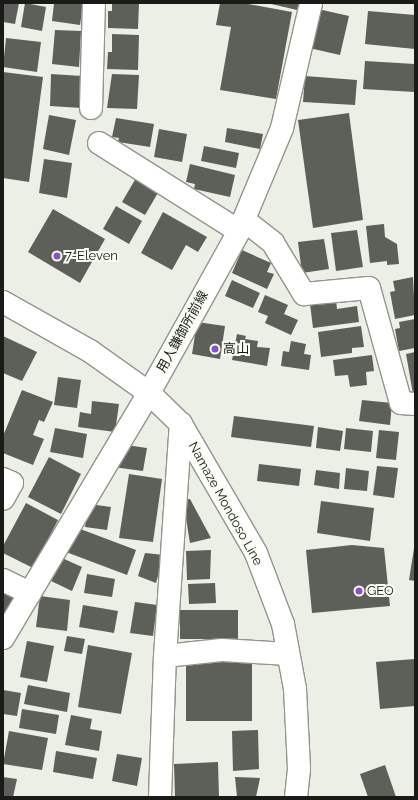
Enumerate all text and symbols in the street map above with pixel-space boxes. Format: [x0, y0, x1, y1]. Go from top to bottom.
place label: 7-Eleven [65, 248, 118, 264]
marker: 7-Eleven [52, 251, 62, 261]
street label: 用人鎌御所前線 [154, 288, 212, 376]
place label: 高山 [223, 341, 249, 357]
marker: 高山 [210, 344, 220, 354]
street label: Namaze Mondoso Line [185, 440, 265, 568]
place label: GEO [367, 583, 394, 599]
marker: GEO [354, 586, 364, 596]

